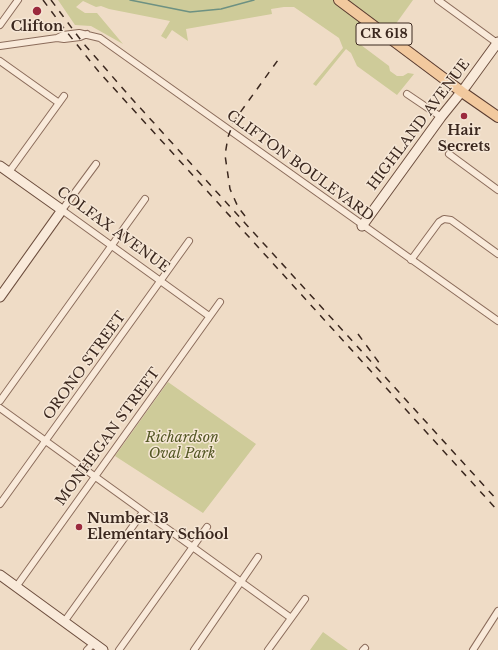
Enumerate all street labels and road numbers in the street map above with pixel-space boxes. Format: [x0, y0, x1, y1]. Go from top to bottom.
road number: CR 618 [356, 23, 412, 45]
street label: HIGHLAND AVENUE [364, 56, 474, 194]
street label: CLIFTON BOULEVARD [223, 107, 377, 225]
street label: COLFAX AVENUE [53, 184, 173, 276]
street label: ORONO STREET [40, 309, 130, 423]
street label: MONHEGAN STREET [52, 365, 164, 509]

